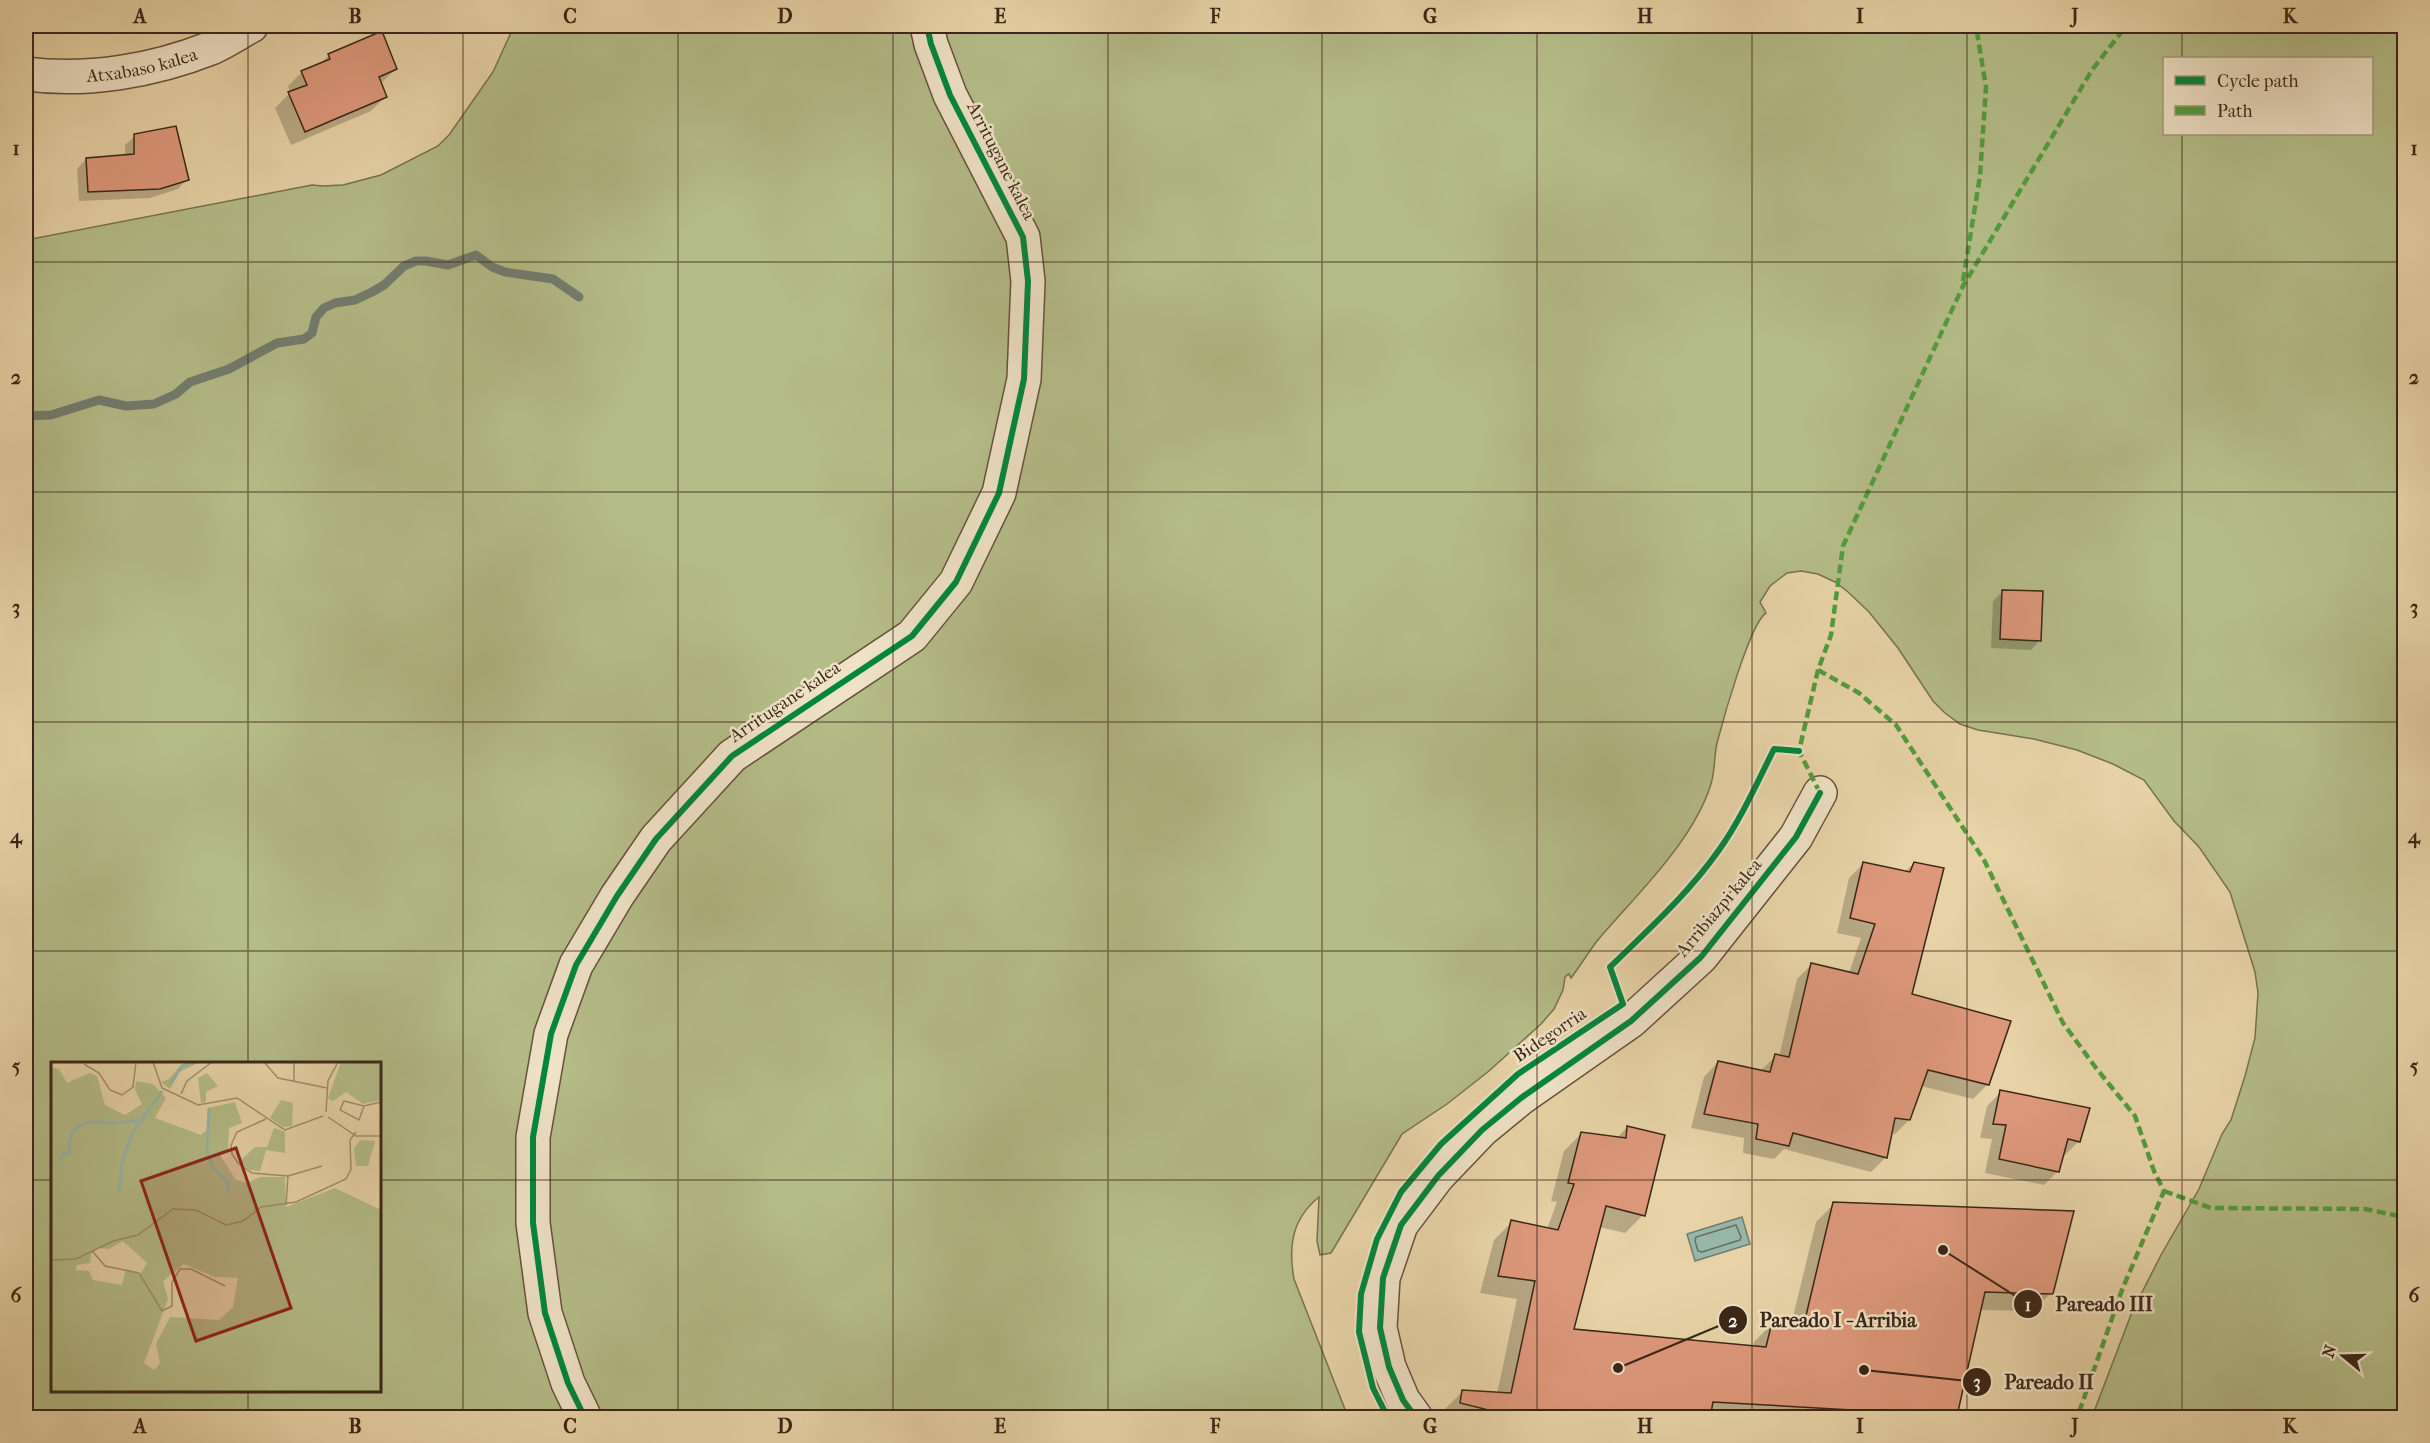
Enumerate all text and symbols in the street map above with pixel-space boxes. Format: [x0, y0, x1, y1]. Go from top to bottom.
text: A [132, 5, 148, 28]
text: B [348, 5, 362, 28]
text: C [563, 5, 577, 28]
text: D [777, 5, 793, 28]
text: E [994, 5, 1006, 28]
text: F [1209, 5, 1221, 28]
text: G [1423, 5, 1437, 28]
text: H [1637, 5, 1653, 28]
text: I [1856, 5, 1864, 28]
text: J [2069, 5, 2079, 28]
text: K [2283, 5, 2299, 28]
street label: Atxabaso kalea [85, 43, 201, 87]
legend [2163, 57, 2373, 135]
text: Cycle path [2217, 71, 2298, 92]
street label: Arritugane kalea [962, 98, 1040, 224]
text: Path [2217, 101, 2253, 122]
text: 1 [12, 137, 20, 160]
text: 1 [2410, 137, 2418, 160]
text: 2 [11, 366, 21, 389]
text: 2 [2409, 366, 2419, 389]
text: 3 [12, 596, 20, 619]
text: 3 [2410, 596, 2418, 619]
street label: Arritugane kalea [725, 657, 845, 747]
text: 4 [9, 825, 23, 849]
text: 4 [2407, 825, 2421, 849]
street label: Arribiazpi kalea [1671, 854, 1767, 962]
street label: Bidegorria [1510, 1003, 1591, 1067]
text: 5 [12, 1055, 21, 1078]
text: 5 [2410, 1055, 2419, 1078]
inset map [51, 1062, 381, 1392]
text: 6 [11, 1284, 23, 1307]
text: 6 [2409, 1284, 2421, 1307]
callout: Pareado III [2013, 1285, 2165, 1323]
text: Pareado III [2055, 1293, 2153, 1316]
text: 1 [2025, 1295, 2031, 1316]
callout: Pareado I - Arribia [1718, 1301, 1929, 1339]
text: Pareado I - Arribia [1760, 1309, 1917, 1332]
text: 2 [1728, 1311, 1738, 1332]
north arrow [2313, 1326, 2373, 1386]
text: N [2318, 1342, 2341, 1360]
callout: Pareado II [1962, 1363, 2106, 1401]
text: Pareado II [2004, 1371, 2094, 1394]
text: 3 [1973, 1372, 1981, 1393]
text: A [132, 1415, 148, 1438]
text: B [348, 1415, 362, 1438]
text: C [563, 1415, 577, 1438]
text: D [777, 1415, 793, 1438]
text: E [994, 1415, 1006, 1438]
text: F [1209, 1415, 1221, 1438]
text: G [1423, 1415, 1437, 1438]
text: H [1637, 1415, 1653, 1438]
text: I [1856, 1415, 1864, 1438]
text: J [2069, 1415, 2079, 1438]
text: K [2283, 1415, 2299, 1438]

